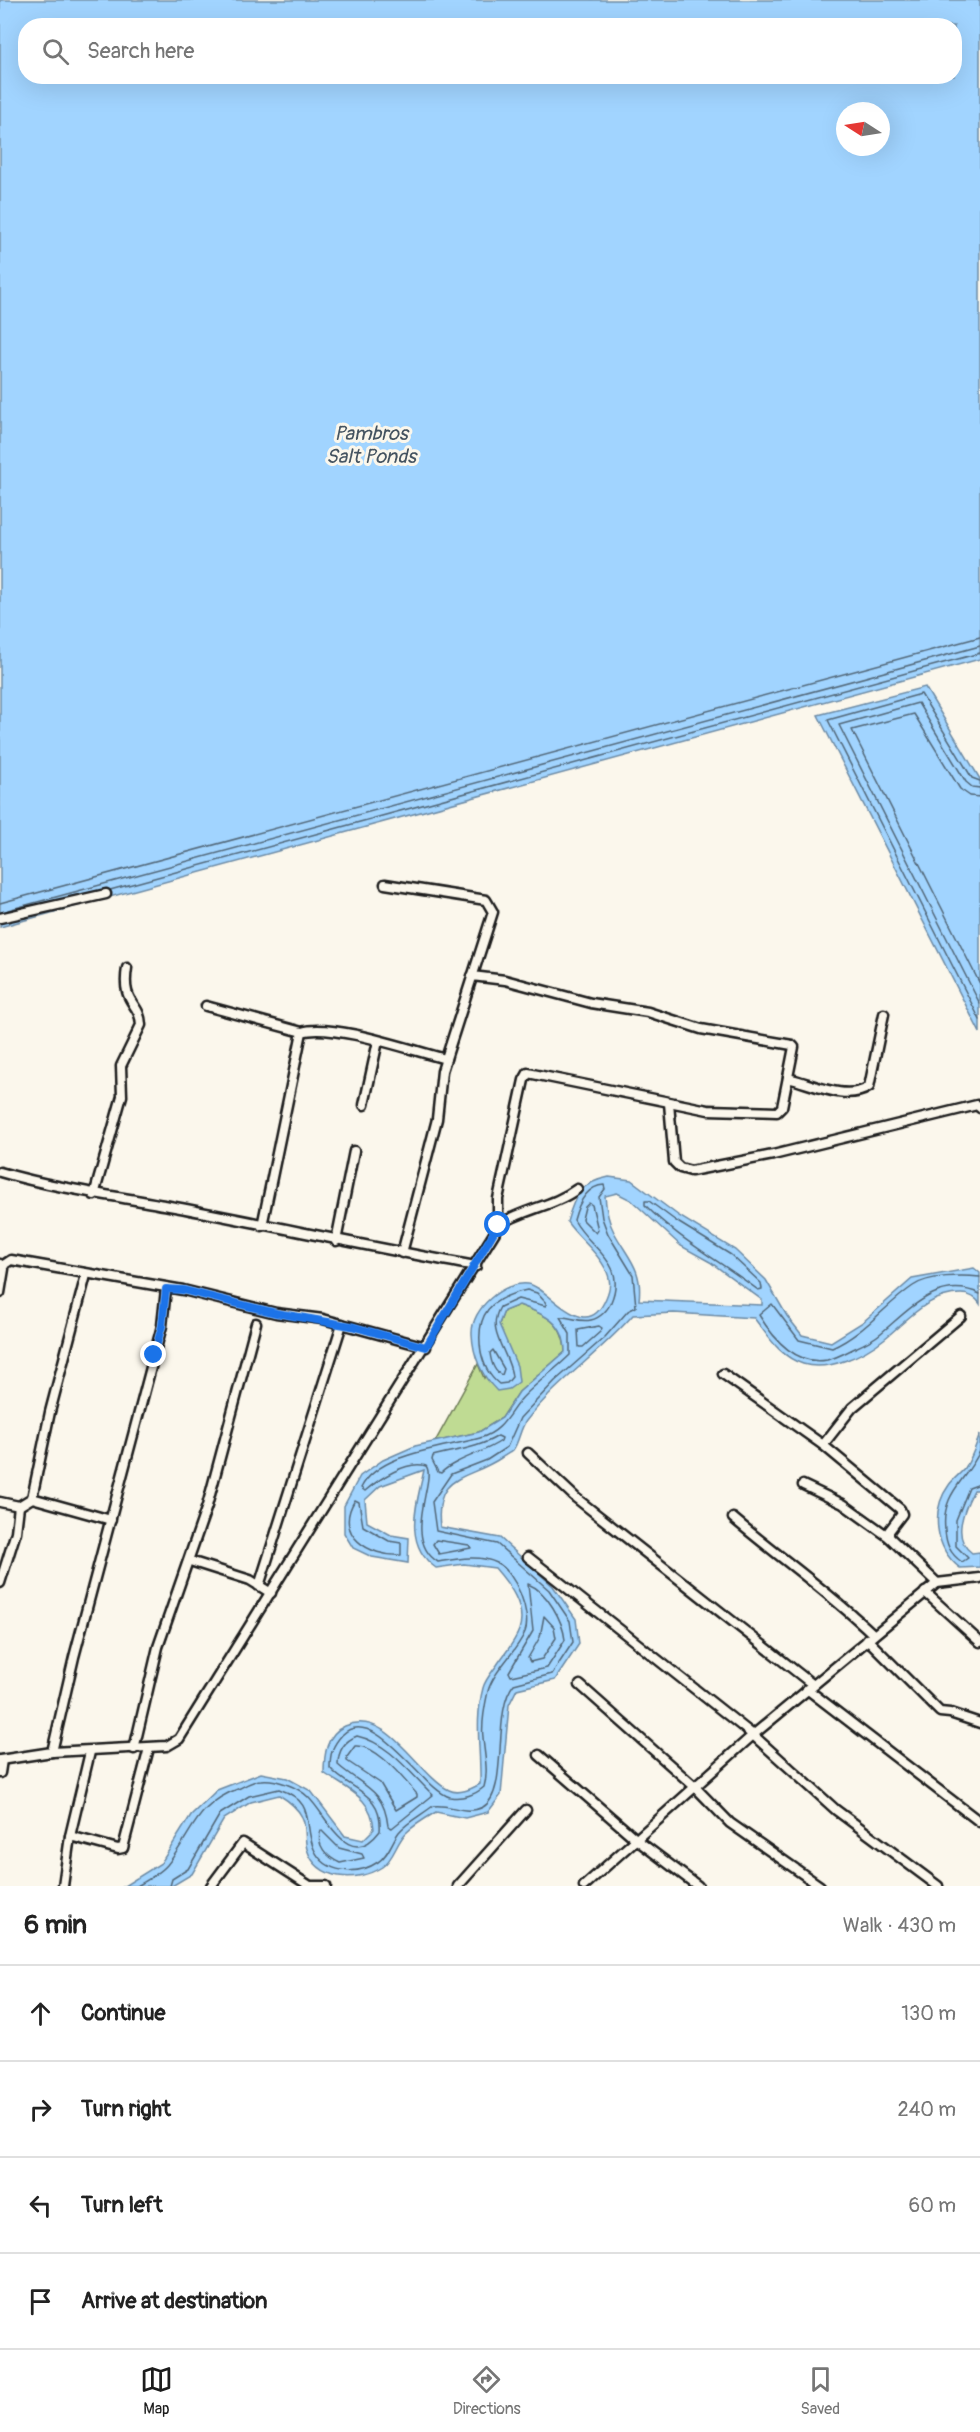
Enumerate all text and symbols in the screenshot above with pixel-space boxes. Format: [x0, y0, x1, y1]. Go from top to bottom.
search box [18, 18, 962, 84]
icon: search [39, 35, 72, 68]
text: Search here [87, 37, 194, 65]
north arrow [836, 102, 890, 156]
water label: Pambros Salt Ponds [326, 421, 418, 469]
route start [484, 1211, 510, 1237]
route end [140, 1341, 166, 1367]
text: 6 min [24, 1909, 87, 1941]
text: Walk · 430 m [843, 1913, 956, 1938]
icon: ahead [24, 1997, 57, 2030]
text: Continue [81, 1999, 165, 2027]
text: 130 m [901, 2001, 956, 2026]
icon: right [24, 2093, 57, 2126]
text: Turn right [81, 2095, 171, 2123]
text: 240 m [897, 2097, 956, 2122]
icon: left [24, 2189, 57, 2222]
text: Turn left [81, 2191, 163, 2219]
text: 60 m [909, 2193, 956, 2218]
icon: arrive [24, 2285, 57, 2318]
text: Arrive at destination [81, 2287, 267, 2315]
tab: Map [140, 2363, 173, 2419]
tab: Directions [453, 2363, 521, 2419]
tab: Saved [800, 2363, 840, 2419]

